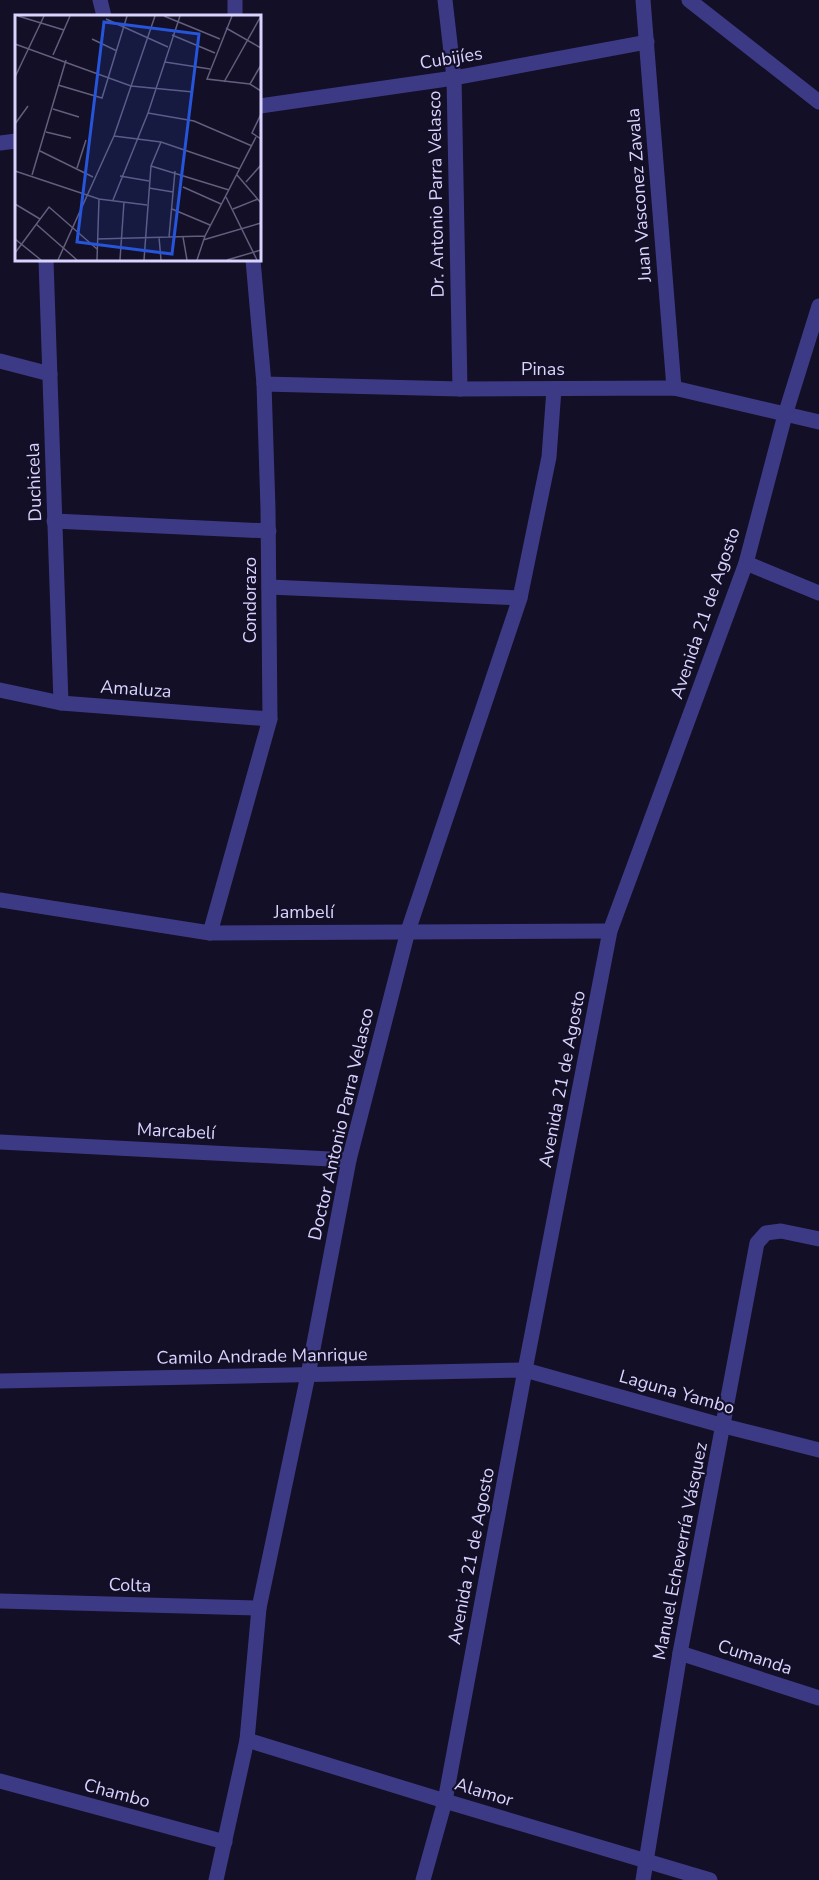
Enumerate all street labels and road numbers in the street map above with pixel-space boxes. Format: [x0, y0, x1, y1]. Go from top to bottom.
street label: Cubijíes [418, 41, 484, 75]
street label: Dr. Antonio Parra Velasco [422, 90, 450, 298]
street label: Juan Vasconez Zavala [621, 107, 657, 284]
street label: Pinas [521, 357, 565, 381]
street label: Duchicela [21, 442, 47, 522]
street label: Avenida 21 de Agosto [664, 524, 746, 702]
street label: Condorazo [238, 557, 262, 643]
street label: Amaluza [100, 675, 172, 703]
street label: Jambelí [273, 900, 335, 924]
street label: Avenida 21 de Agosto [533, 989, 591, 1169]
street label: Doctor Antonio Parra Velasco [303, 1006, 379, 1242]
street label: Marcabelí [136, 1117, 217, 1145]
street label: Camilo Andrade Manrique [156, 1342, 368, 1370]
street label: Laguna Yambo [616, 1364, 738, 1420]
street label: Manuel Echeverría Vásquez [647, 1440, 713, 1662]
street label: Avenida 21 de Agosto [442, 1466, 500, 1646]
street label: Colta [108, 1572, 152, 1598]
street label: Cumanda [715, 1634, 795, 1680]
street label: Alamor [452, 1772, 517, 1812]
street label: Chambo [81, 1773, 153, 1813]

